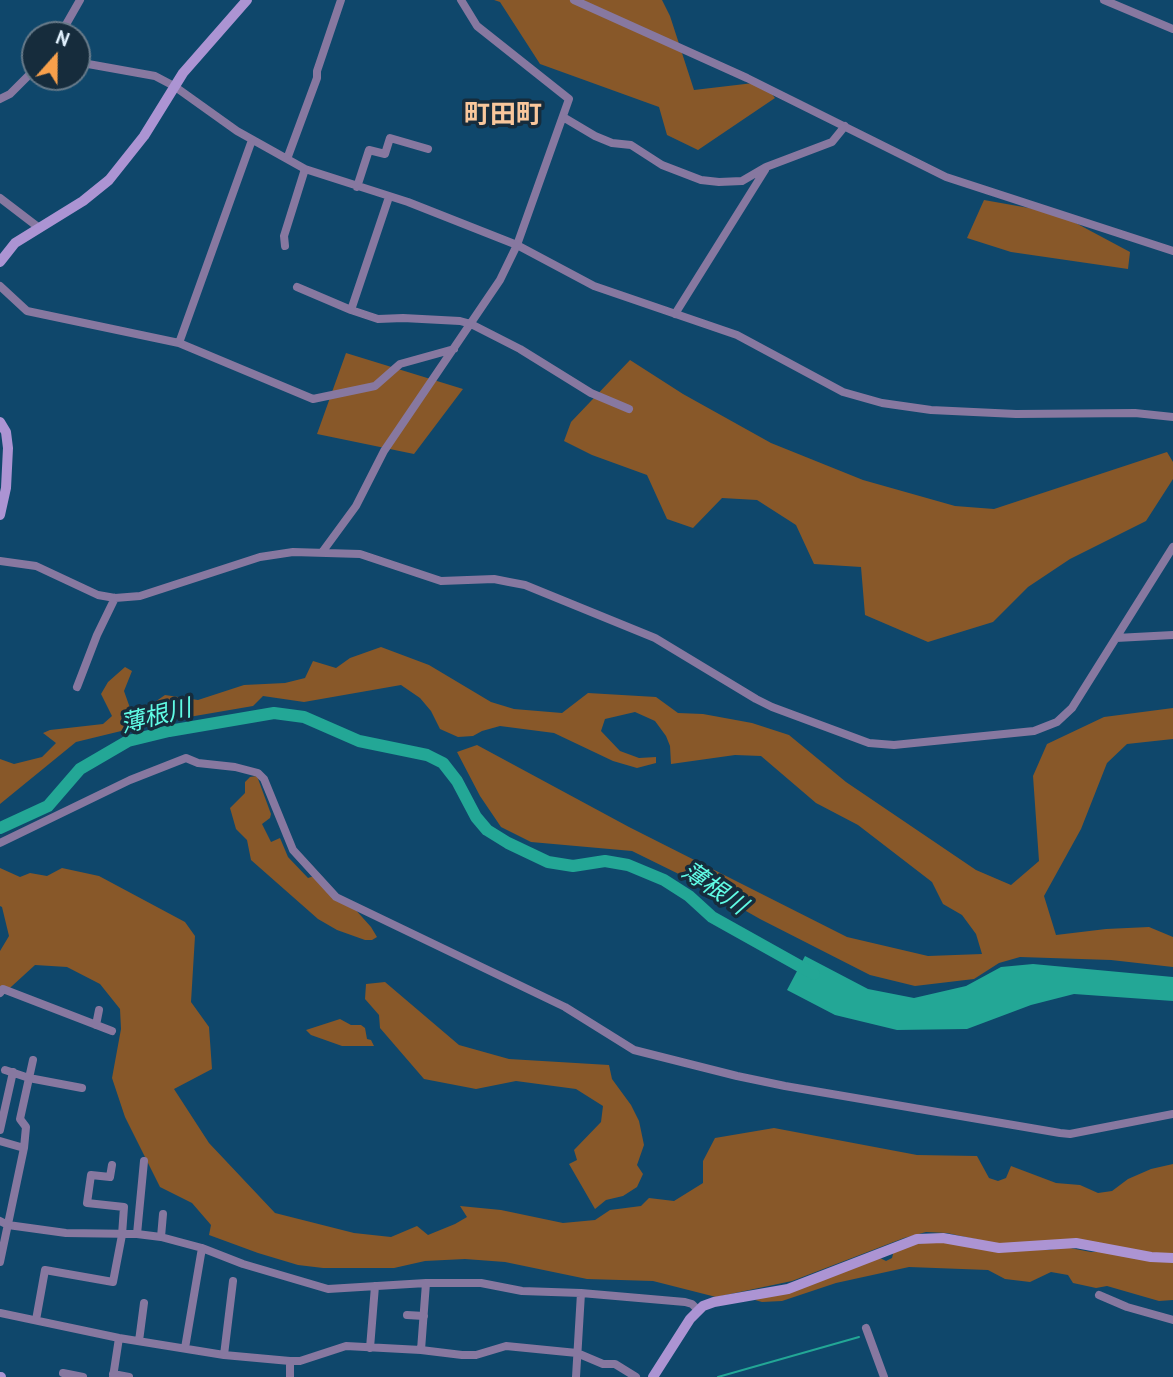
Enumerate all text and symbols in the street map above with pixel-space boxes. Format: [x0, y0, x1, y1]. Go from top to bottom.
north arrow [21, 21, 91, 91]
text: N [53, 25, 73, 52]
district label: 町田町 [464, 100, 542, 132]
water label: 薄根川 [118, 694, 194, 740]
water label: 薄根川 [676, 857, 752, 921]

